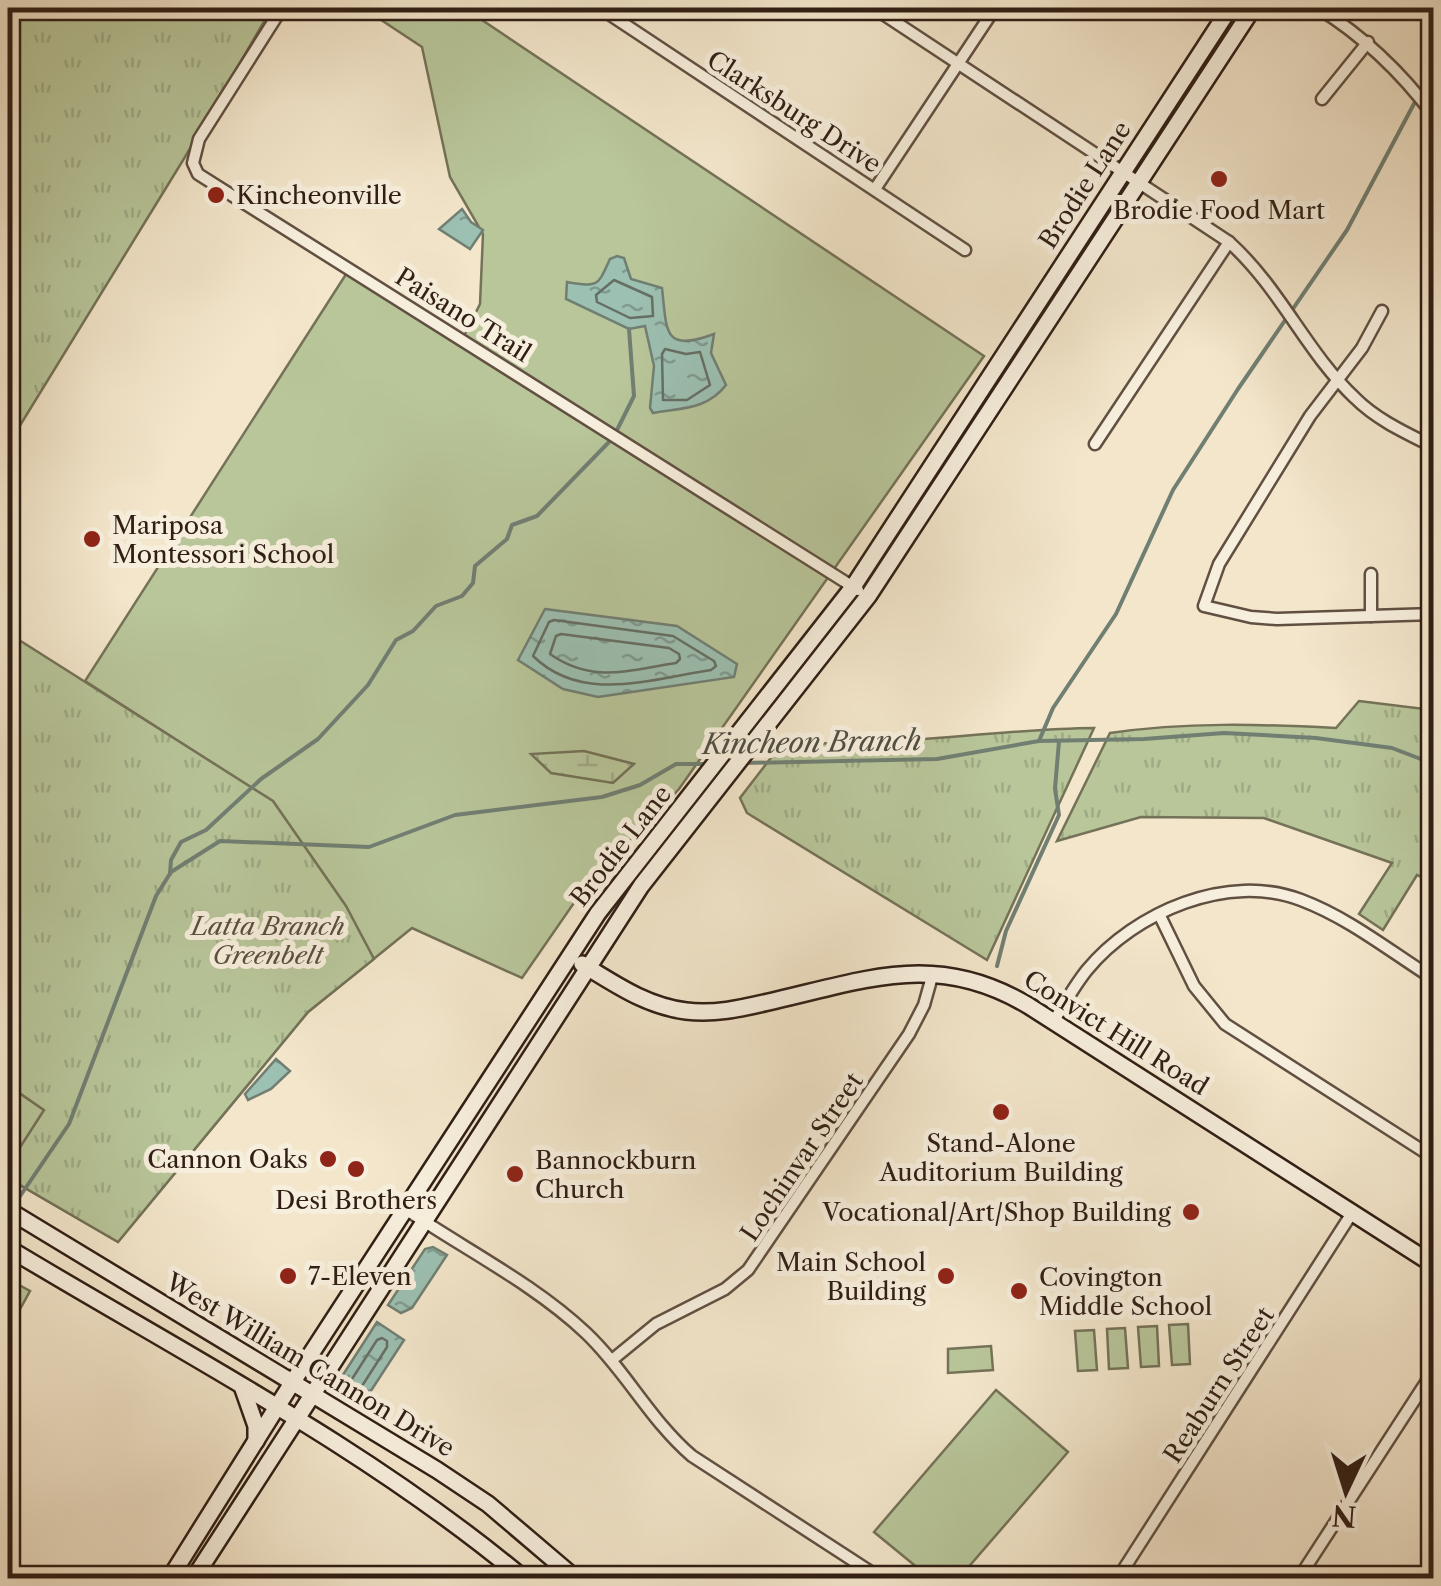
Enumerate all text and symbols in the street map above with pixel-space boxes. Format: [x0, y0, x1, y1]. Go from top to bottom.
street label: Clarksburg Drive [701, 44, 887, 180]
street label: Brodie Lane [1032, 115, 1138, 255]
marker: Brodie Food Mart [1208, 168, 1230, 190]
place label: Kincheonville [236, 180, 402, 211]
marker: Kincheonville [205, 184, 227, 206]
place label: Brodie Food Mart [1113, 195, 1325, 226]
street label: Paisano Trail [390, 261, 536, 369]
place label: Mariposa Montessori School [112, 510, 334, 570]
marker: Mariposa Montessori School [81, 528, 103, 550]
water label: Kincheon Branch [700, 723, 922, 761]
street label: Brodie Lane [564, 779, 678, 913]
park label: Latta Branch Greenbelt [189, 911, 345, 971]
street label: Convict Hill Road [1018, 964, 1214, 1102]
street label: Lochinvar Street [734, 1067, 870, 1247]
marker: Stand-Alone Auditorium Building [990, 1101, 1012, 1123]
place label: Stand-Alone Auditorium Building [878, 1128, 1124, 1188]
place label: Cannon Oaks [147, 1144, 308, 1175]
place label: Bannockburn Church [535, 1145, 697, 1205]
marker: Cannon Oaks [317, 1148, 339, 1170]
marker: Desi Brothers [345, 1158, 367, 1180]
marker: Bannockburn Church [504, 1163, 526, 1185]
place label: Desi Brothers [275, 1185, 437, 1216]
place label: Vocational/Art/Shop Building [821, 1197, 1172, 1228]
marker: Vocational/Art/Shop Building [1180, 1201, 1202, 1223]
place label: Main School Building [776, 1247, 927, 1307]
place label: 7-Eleven [308, 1261, 412, 1292]
place label: Covington Middle School [1039, 1262, 1212, 1322]
marker: 7-Eleven [277, 1265, 299, 1287]
marker: Main School Building [935, 1265, 957, 1287]
street label: West William Cannon Drive [159, 1266, 460, 1464]
marker: Covington Middle School [1008, 1280, 1030, 1302]
street label: Reaburn Street [1157, 1301, 1281, 1469]
north arrow [1296, 1441, 1396, 1541]
text: N [1331, 1498, 1358, 1534]

